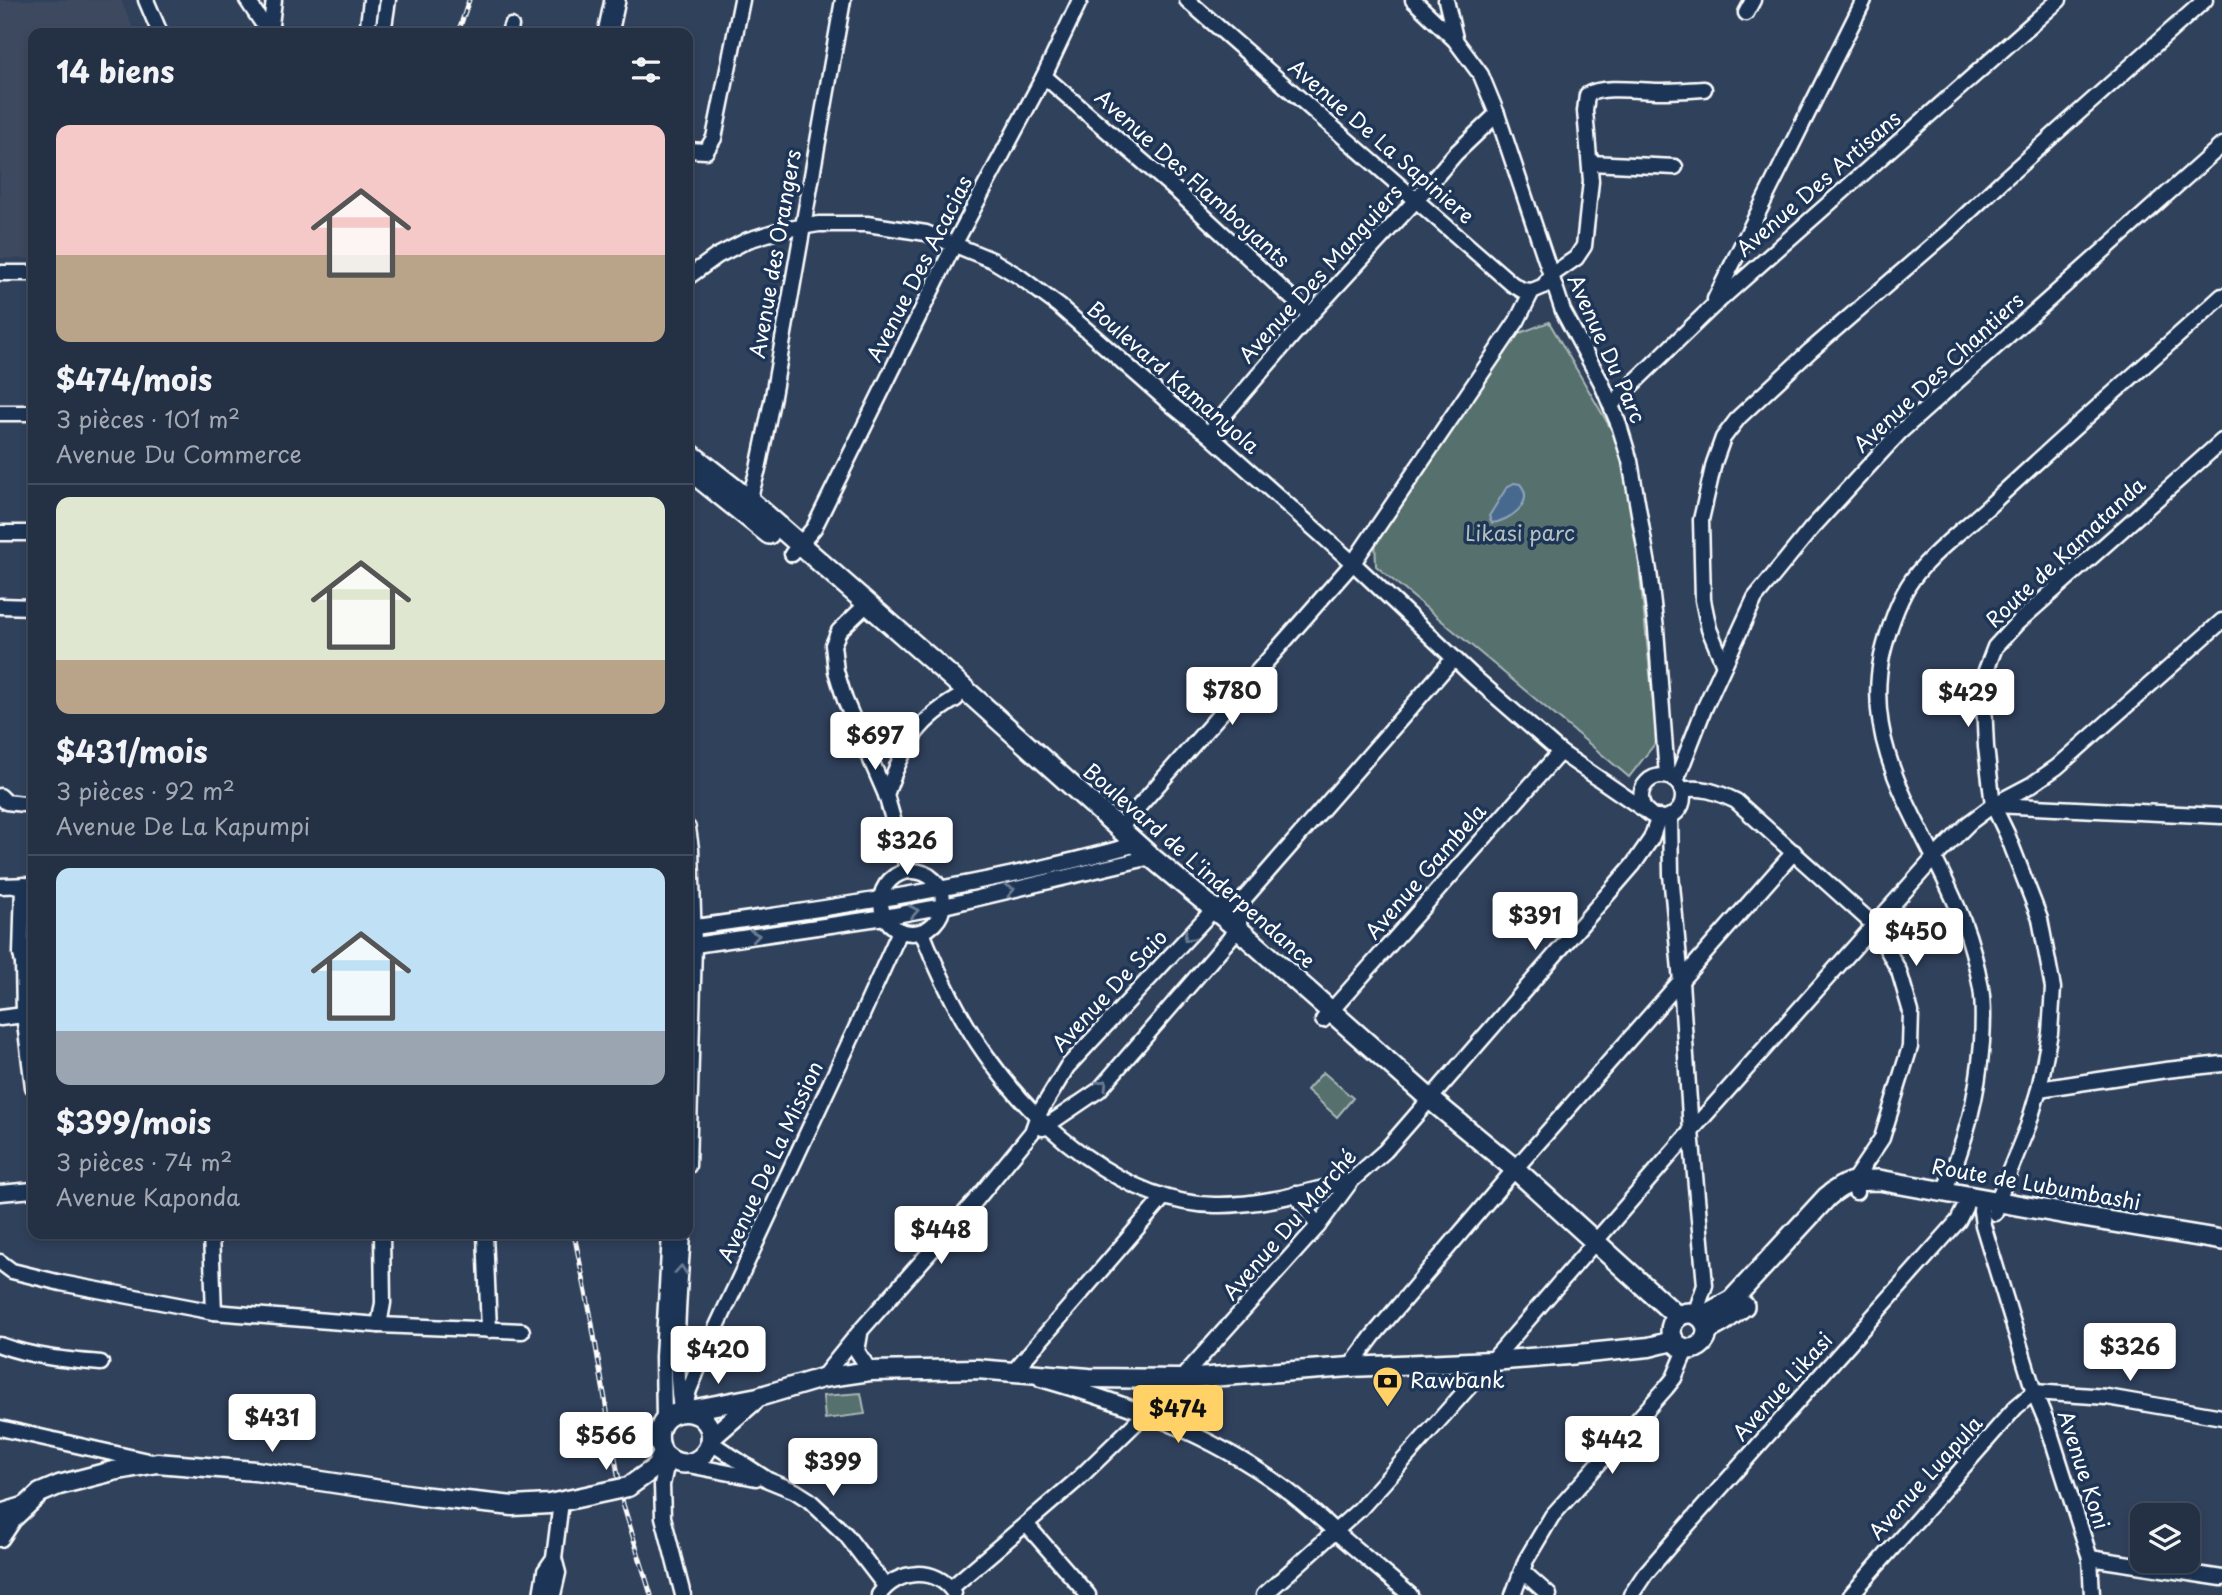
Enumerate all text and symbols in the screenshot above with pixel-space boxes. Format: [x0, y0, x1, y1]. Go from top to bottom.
text: 14 biens [56, 48, 175, 93]
icon: filters [627, 51, 665, 89]
street label: Avenue De La Sapiniere [1282, 51, 1482, 230]
street label: Avenue Des Flamboyants [1089, 81, 1298, 274]
street label: Avenue Des Artisans [1728, 102, 1907, 263]
street label: Avenue des Orangers [740, 147, 808, 360]
street label: Avenue Des Acacias [857, 169, 979, 367]
icon: home [298, 170, 424, 296]
street label: Avenue Des Manguiers [1230, 176, 1409, 369]
street label: Avenue Du Parc [1561, 269, 1655, 428]
street label: Avenue Des Chantiers [1845, 284, 2030, 459]
street label: Boulevard Kamanyola [1081, 292, 1268, 461]
text: $474/mois [56, 356, 212, 401]
text: 3 pièces · 101 m² [56, 401, 240, 436]
text: Avenue Du Commerce [56, 436, 302, 471]
street label: Route de Kamatanda [1977, 469, 2152, 634]
park label: Likasi parc [1465, 516, 1575, 548]
icon: home [298, 542, 424, 668]
pin: $780 [1191, 668, 1273, 727]
pin: $429 [1927, 670, 2009, 729]
text: $780 [1202, 672, 1262, 707]
text: $429 [1938, 674, 1998, 709]
pin: $697 [834, 712, 916, 772]
text: $697 [846, 717, 904, 752]
text: $431/mois [56, 728, 208, 773]
street label: Boulevard de L'inderpendance [1077, 754, 1324, 975]
text: 3 pièces · 92 m² [56, 773, 235, 808]
street label: Avenue Gambela [1356, 796, 1493, 946]
text: Avenue De La Kapumpi [56, 808, 310, 843]
pin: $326 [866, 818, 948, 877]
text: $326 [877, 822, 937, 857]
one-way arrow [1004, 884, 1016, 898]
pin: $391 [1494, 892, 1576, 952]
text: $391 [1509, 897, 1561, 932]
one-way arrow [908, 905, 920, 920]
pin: $450 [1875, 908, 1957, 968]
icon: home [298, 913, 424, 1039]
text: $450 [1885, 913, 1947, 948]
street label: Avenue De Saio [1043, 921, 1174, 1058]
one-way arrow [749, 929, 761, 944]
one-way arrow [1184, 929, 1197, 942]
street label: Avenue De La Mission [708, 1055, 830, 1267]
one-way arrow [1095, 1079, 1108, 1092]
text: $399/mois [56, 1099, 211, 1144]
street label: Avenue Du Marché [1214, 1141, 1363, 1306]
text: 3 pièces · 74 m² [56, 1144, 232, 1179]
street label: Route de Lubumbashi [1929, 1149, 2143, 1217]
text: Avenue Kaponda [56, 1179, 240, 1214]
pin: $448 [900, 1206, 982, 1266]
text: $448 [911, 1211, 971, 1246]
one-way arrow [673, 1264, 688, 1275]
street label: Avenue Likasi [1724, 1324, 1839, 1447]
pin: $326 [2089, 1324, 2171, 1383]
pin: $420 [677, 1326, 759, 1386]
text: $326 [2100, 1328, 2160, 1363]
text: $420 [687, 1331, 749, 1366]
place label: Rawbank [1410, 1363, 1505, 1395]
bank icon: Rawbank [1370, 1364, 1404, 1408]
pin: $474 [1137, 1386, 1219, 1445]
text: $474 [1149, 1390, 1207, 1425]
pin: $431 [231, 1394, 313, 1454]
text: $431 [245, 1399, 299, 1434]
street label: Avenue Koni [2051, 1406, 2119, 1533]
street label: Avenue Luapula [1860, 1408, 1989, 1546]
pin: $566 [565, 1412, 647, 1472]
pin: $442 [1571, 1416, 1653, 1476]
text: $566 [576, 1417, 636, 1452]
text: $442 [1581, 1421, 1643, 1456]
pin: $399 [792, 1438, 874, 1498]
text: $399 [804, 1443, 862, 1478]
map controls [2130, 1503, 2200, 1573]
button: layers [2130, 1503, 2200, 1573]

